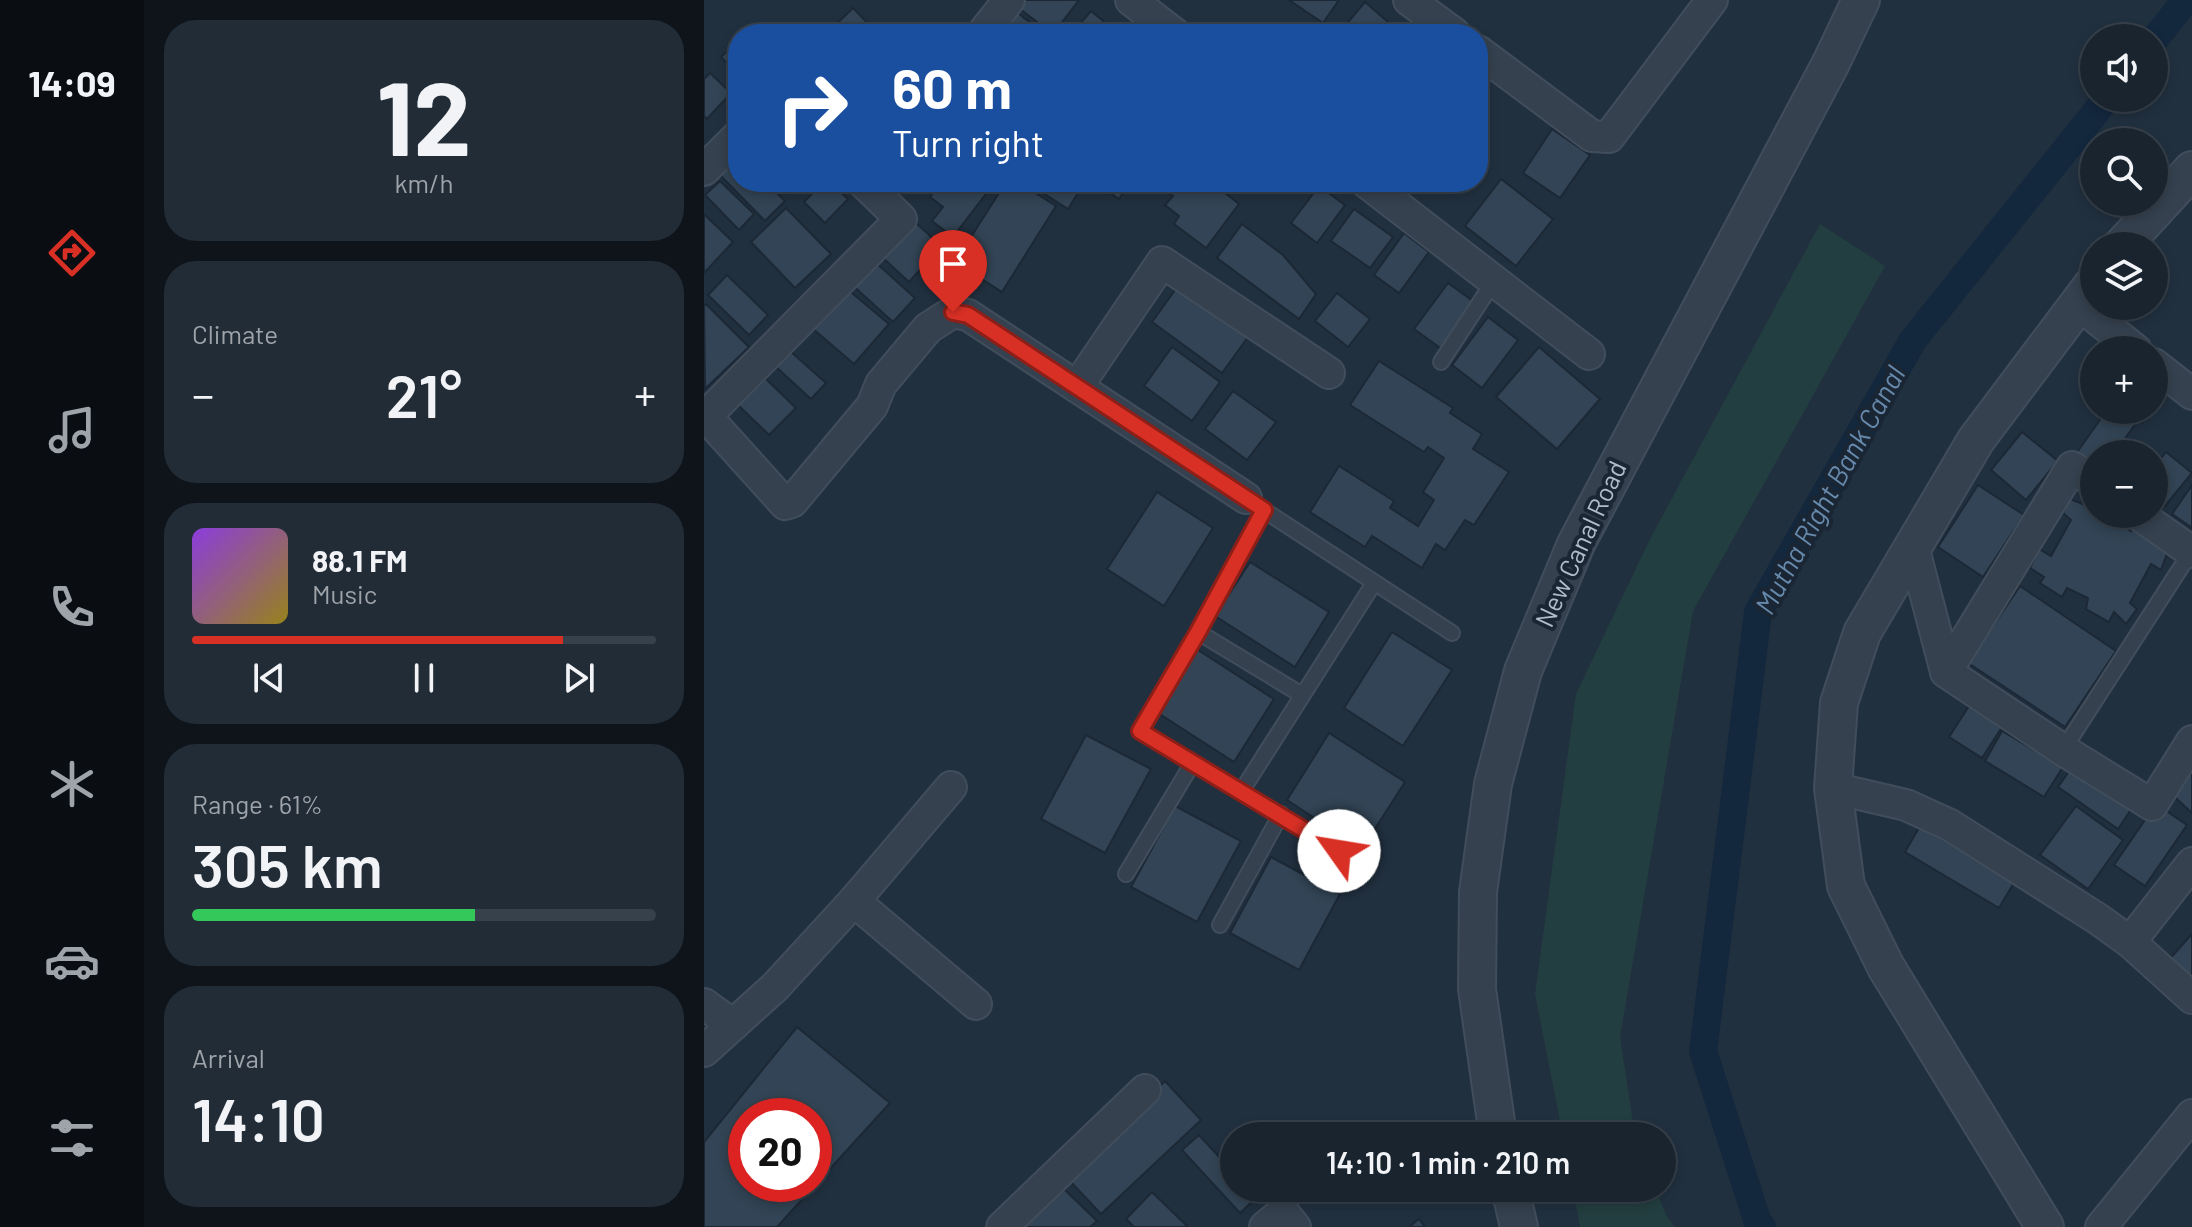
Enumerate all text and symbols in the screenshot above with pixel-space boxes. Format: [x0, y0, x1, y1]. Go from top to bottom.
map controls [2080, 24, 2168, 528]
button: sound [2080, 24, 2168, 112]
text: 12 [376, 52, 472, 177]
text: 60 m [892, 53, 1012, 120]
icon: right [760, 56, 864, 160]
text: 14:09 [28, 61, 116, 104]
text: Turn right [892, 121, 1044, 164]
button: search [2080, 128, 2168, 216]
text: km/h [395, 167, 453, 198]
icon: directions [44, 225, 100, 281]
pin [919, 230, 987, 312]
button: layers [2080, 232, 2168, 320]
icon: arrive [931, 242, 975, 286]
text: Climate [192, 318, 278, 349]
button: + [2080, 336, 2168, 424]
text: 21° [386, 358, 462, 430]
water label: Mutha Right Bank Canal [1747, 359, 1912, 620]
text: − [192, 367, 214, 420]
text: + [634, 367, 656, 420]
icon: music [44, 402, 100, 458]
button: − [2080, 440, 2168, 528]
street label: New Canal Road [1528, 455, 1632, 631]
text: 88.1 FM [312, 542, 407, 578]
text: Music [312, 578, 377, 609]
icon: phone [44, 579, 100, 635]
icon: previous [247, 656, 291, 700]
icon: pause [402, 656, 446, 700]
icon: next [557, 656, 601, 700]
icon: climate [44, 756, 100, 812]
text: Range · 61% [192, 788, 323, 819]
position arrow [1297, 809, 1381, 893]
text: 305 km [192, 828, 383, 900]
icon: car [44, 933, 100, 989]
text: Arrival [192, 1042, 265, 1073]
text: 14:10 [192, 1082, 325, 1154]
speed limit sign: 20 [728, 1098, 832, 1202]
icon: filters [44, 1110, 100, 1166]
text: 14:10 · 1 min · 210 m [1326, 1144, 1570, 1180]

